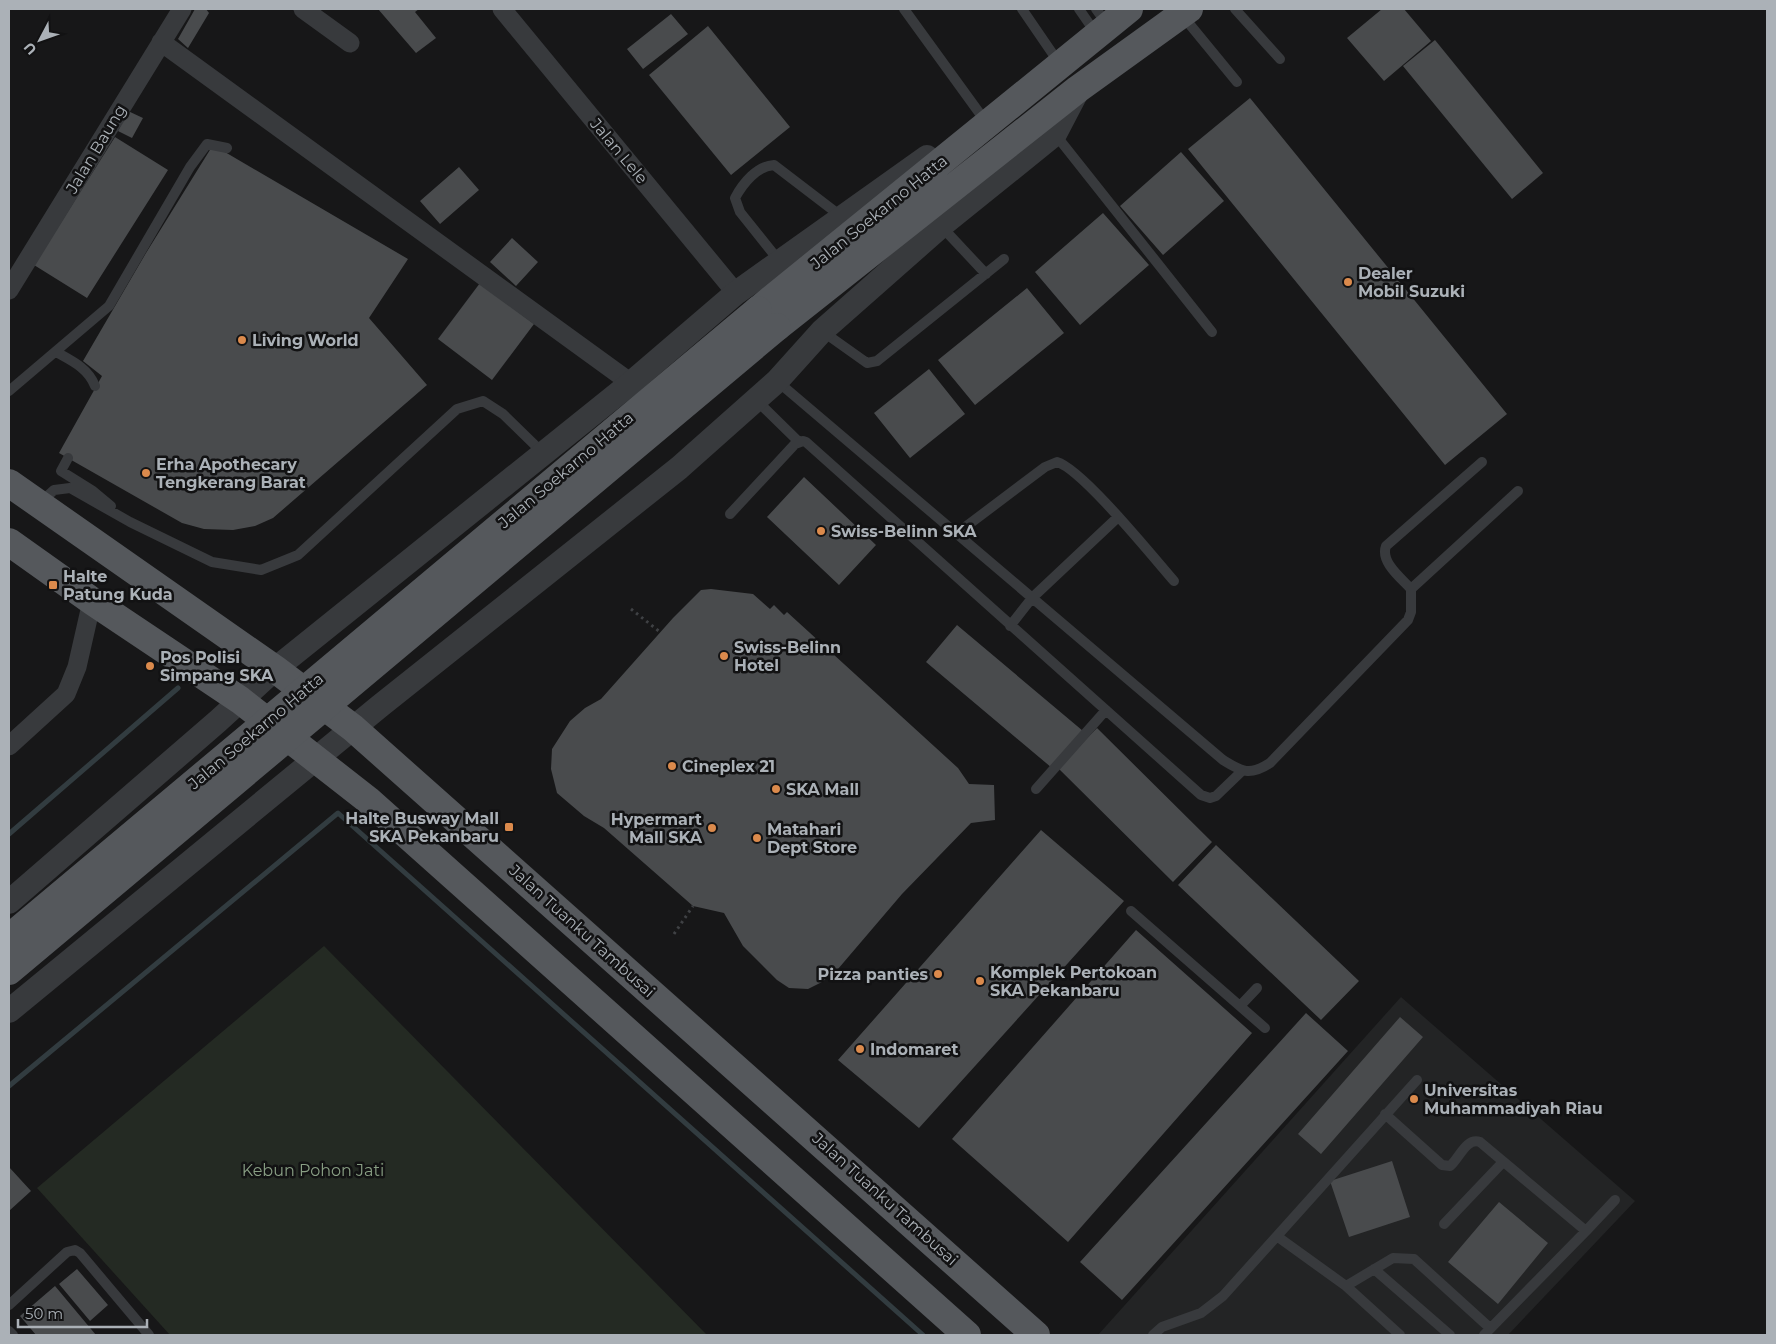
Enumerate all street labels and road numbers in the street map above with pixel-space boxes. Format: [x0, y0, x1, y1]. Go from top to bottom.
street label: Jalan Baung [62, 101, 130, 198]
street label: Jalan Lele [586, 114, 652, 187]
street label: Jalan Soekarno Hatta [806, 151, 951, 274]
street label: Jalan Soekarno Hatta [494, 408, 637, 533]
street label: Jalan Soekarno Hatta [184, 669, 327, 794]
street label: Jalan Tuanku Tambusai [505, 860, 659, 1001]
street label: Jalan Tuanku Tambusai [808, 1128, 962, 1269]

